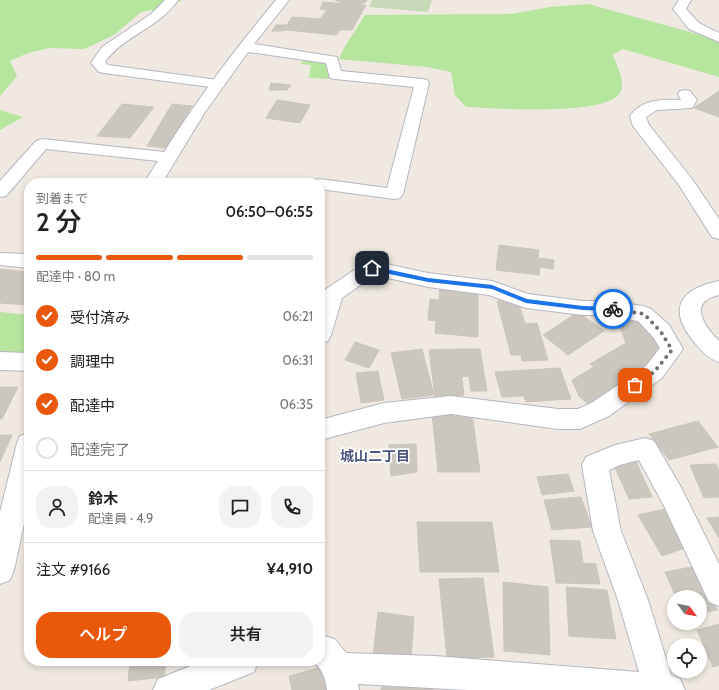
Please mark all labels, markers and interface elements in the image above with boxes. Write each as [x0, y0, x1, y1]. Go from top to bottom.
text: 到着まで [36, 190, 88, 206]
text: 06:50–06:55 [225, 203, 313, 221]
text: 2 分 [36, 206, 82, 238]
pin [355, 251, 389, 285]
icon: home [361, 257, 383, 279]
text: 配達中 · 80 m [36, 268, 115, 284]
courier [593, 289, 633, 329]
icon: bike [602, 298, 624, 320]
icon: check [36, 305, 58, 327]
text: 06:21 [283, 308, 313, 324]
text: 受付済み [70, 309, 130, 327]
icon: check [36, 349, 58, 371]
text: 06:31 [283, 352, 313, 368]
text: 調理中 [70, 353, 115, 371]
pin [618, 368, 652, 402]
icon: bag [624, 374, 646, 396]
icon: check [36, 393, 58, 415]
text: 06:35 [280, 396, 313, 412]
text: 配達中 [70, 397, 115, 415]
text: 配達完了 [70, 441, 130, 459]
district label: 城山二丁目 [340, 447, 410, 465]
button: person [36, 486, 78, 528]
button: chat [219, 486, 261, 528]
button: phone [271, 486, 313, 528]
text: 鈴木 [88, 490, 118, 508]
text: 配達員 · 4.9 [88, 510, 153, 526]
text: ¥4,910 [267, 560, 313, 578]
text: 注文 #9166 [36, 561, 110, 579]
north arrow [667, 590, 707, 630]
map controls [667, 590, 707, 678]
button: ヘルプ [36, 612, 171, 658]
button: 共有 [179, 612, 313, 658]
button: locate [667, 638, 707, 678]

